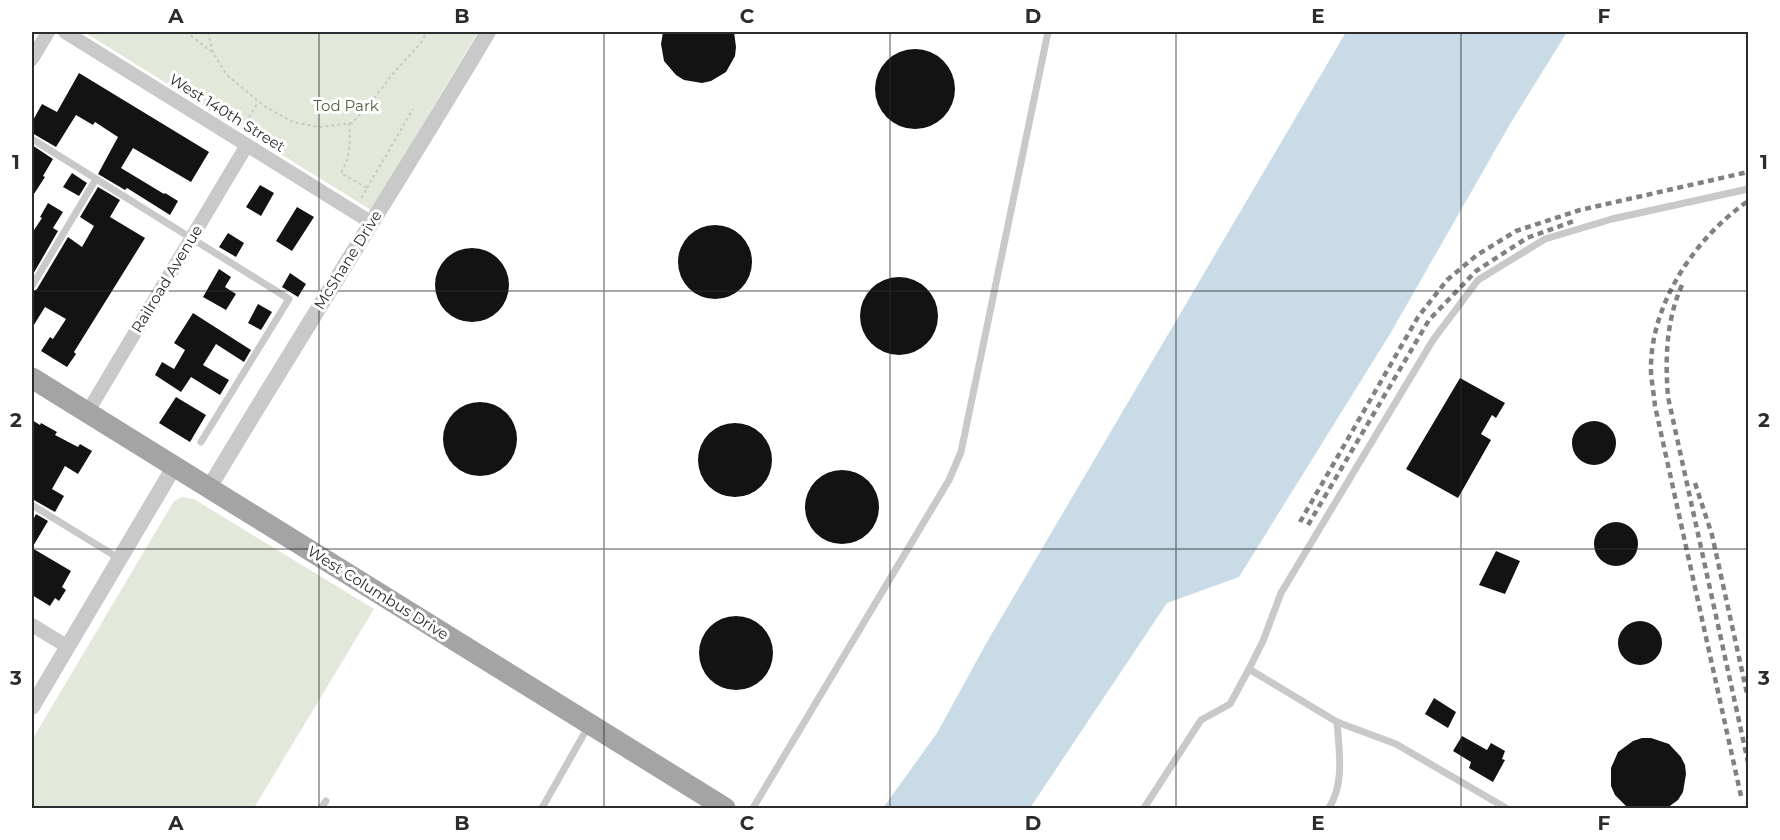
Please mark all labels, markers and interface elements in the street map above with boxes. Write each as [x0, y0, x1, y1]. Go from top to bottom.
text: A [167, 4, 184, 28]
text: B [454, 4, 470, 28]
text: C [740, 4, 755, 28]
text: D [1025, 4, 1041, 28]
text: E [1311, 4, 1325, 28]
text: F [1598, 4, 1611, 28]
street label: West 140th Street [166, 69, 289, 156]
park label: Tod Park [313, 96, 379, 115]
text: 1 [12, 150, 20, 174]
text: 1 [1760, 150, 1768, 174]
street label: McShane Drive [309, 207, 386, 313]
street label: Railroad Avenue [127, 221, 206, 336]
text: 2 [10, 408, 22, 432]
text: 2 [1758, 408, 1770, 432]
street label: West Columbus Drive [304, 541, 452, 644]
text: 3 [9, 666, 22, 690]
text: 3 [1757, 666, 1770, 690]
text: A [167, 811, 184, 835]
text: B [454, 811, 470, 835]
text: C [740, 811, 755, 835]
text: D [1025, 811, 1041, 835]
text: E [1311, 811, 1325, 835]
text: F [1598, 811, 1611, 835]

